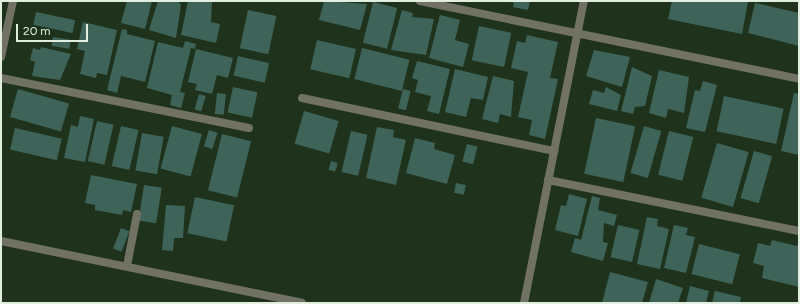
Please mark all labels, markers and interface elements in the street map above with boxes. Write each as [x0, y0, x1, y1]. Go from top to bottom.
scale bar [18, 16, 90, 42]
text: 20 m [23, 24, 51, 38]

